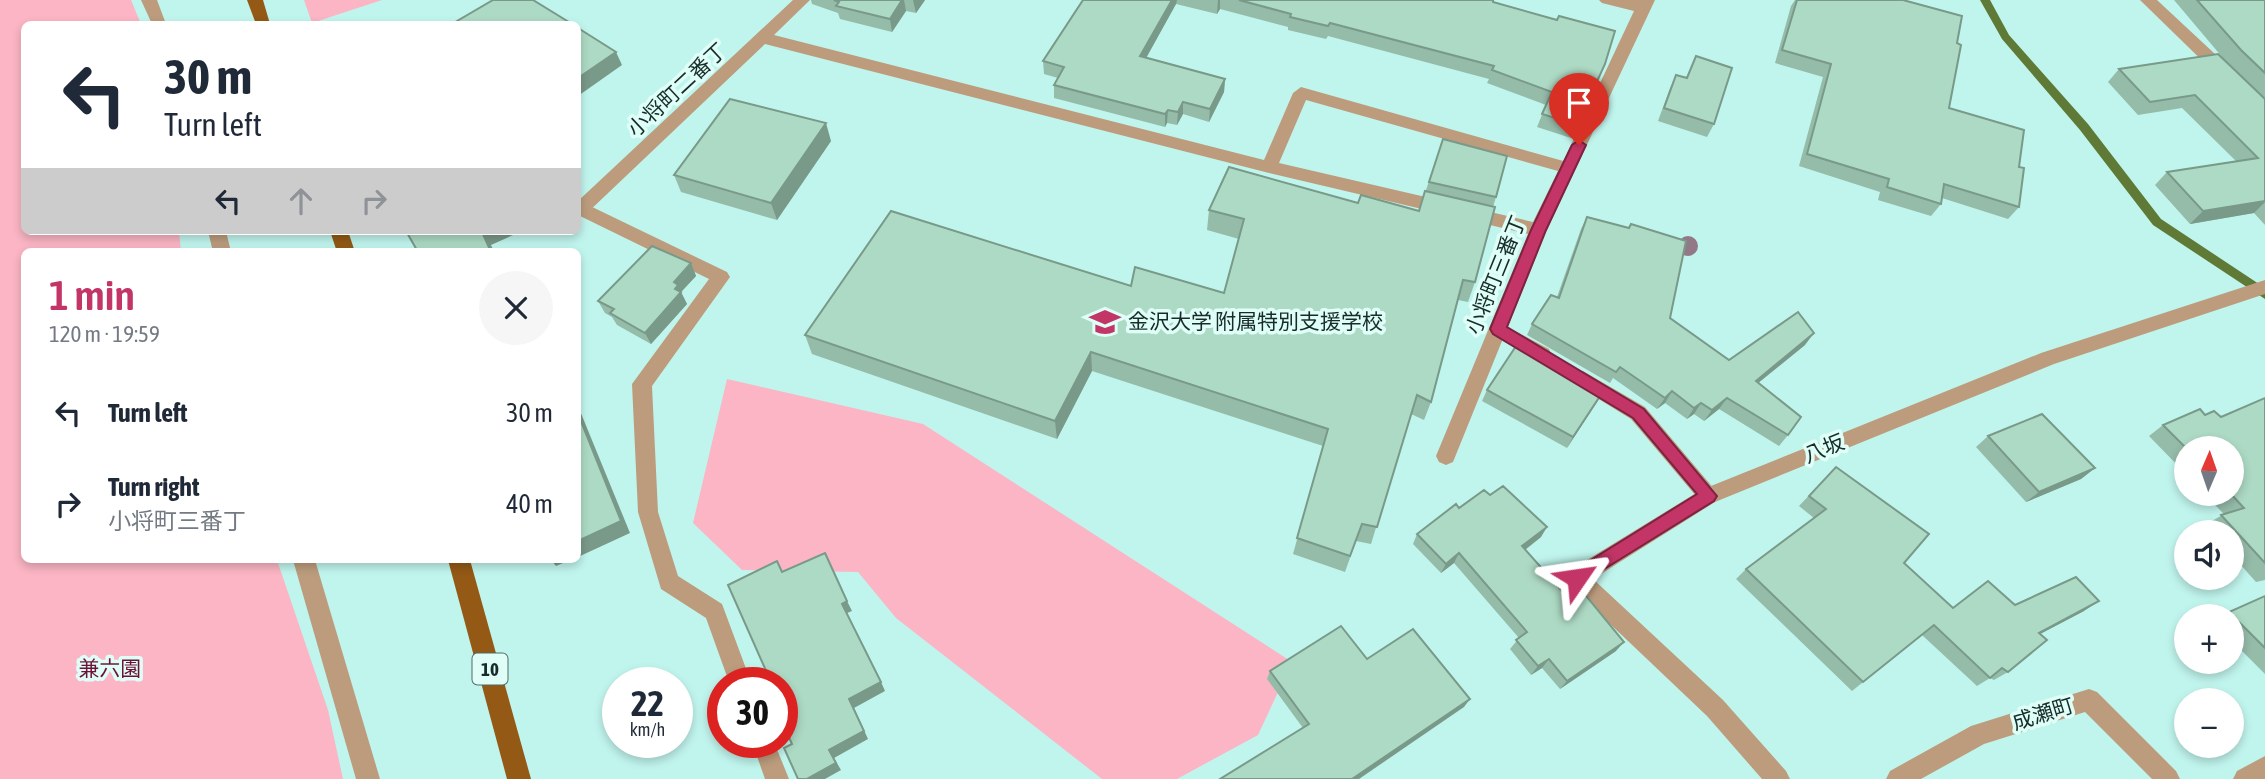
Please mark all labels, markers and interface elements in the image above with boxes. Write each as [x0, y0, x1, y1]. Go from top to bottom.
street label: 小将町二番丁 [622, 38, 731, 141]
text: 30 m [164, 48, 252, 104]
icon: left [49, 49, 140, 140]
pin [1549, 73, 1609, 145]
icon: arrive [1560, 84, 1598, 122]
text: Turn left [164, 106, 262, 143]
icon: left [209, 182, 247, 220]
icon: ahead [282, 182, 320, 220]
icon: right [355, 182, 393, 220]
street label: 小将町三番丁 [1460, 212, 1530, 338]
text: 1 min [49, 271, 135, 319]
button: close [479, 271, 553, 345]
school or university icon: 金沢大学 附属特別支援学校 [1088, 305, 1122, 339]
place label: 金沢大学 附属特別支援学校 [1128, 309, 1383, 333]
text: 120 m · 19:59 [49, 321, 160, 347]
icon: left [49, 394, 87, 432]
text: Turn left [108, 398, 188, 428]
text: 30 m [506, 398, 553, 428]
street label: 八坂 [1800, 429, 1848, 467]
north arrow [2174, 436, 2244, 506]
map controls [2174, 436, 2244, 758]
text: Turn right [108, 472, 199, 502]
icon: right [49, 485, 87, 523]
text: 40 m [506, 489, 553, 519]
text: 小将町三番丁 [108, 508, 246, 534]
button: sound [2174, 520, 2244, 590]
position arrow [1540, 541, 1614, 615]
button: + [2174, 604, 2244, 674]
road number: 10 [472, 654, 508, 684]
park label: 兼六園 [79, 656, 142, 680]
speed limit sign: 30 [707, 667, 798, 758]
text: 22 [631, 683, 664, 723]
button: − [2174, 688, 2244, 758]
street label: 成瀬町 [2009, 692, 2076, 734]
text: km/h [630, 719, 665, 740]

